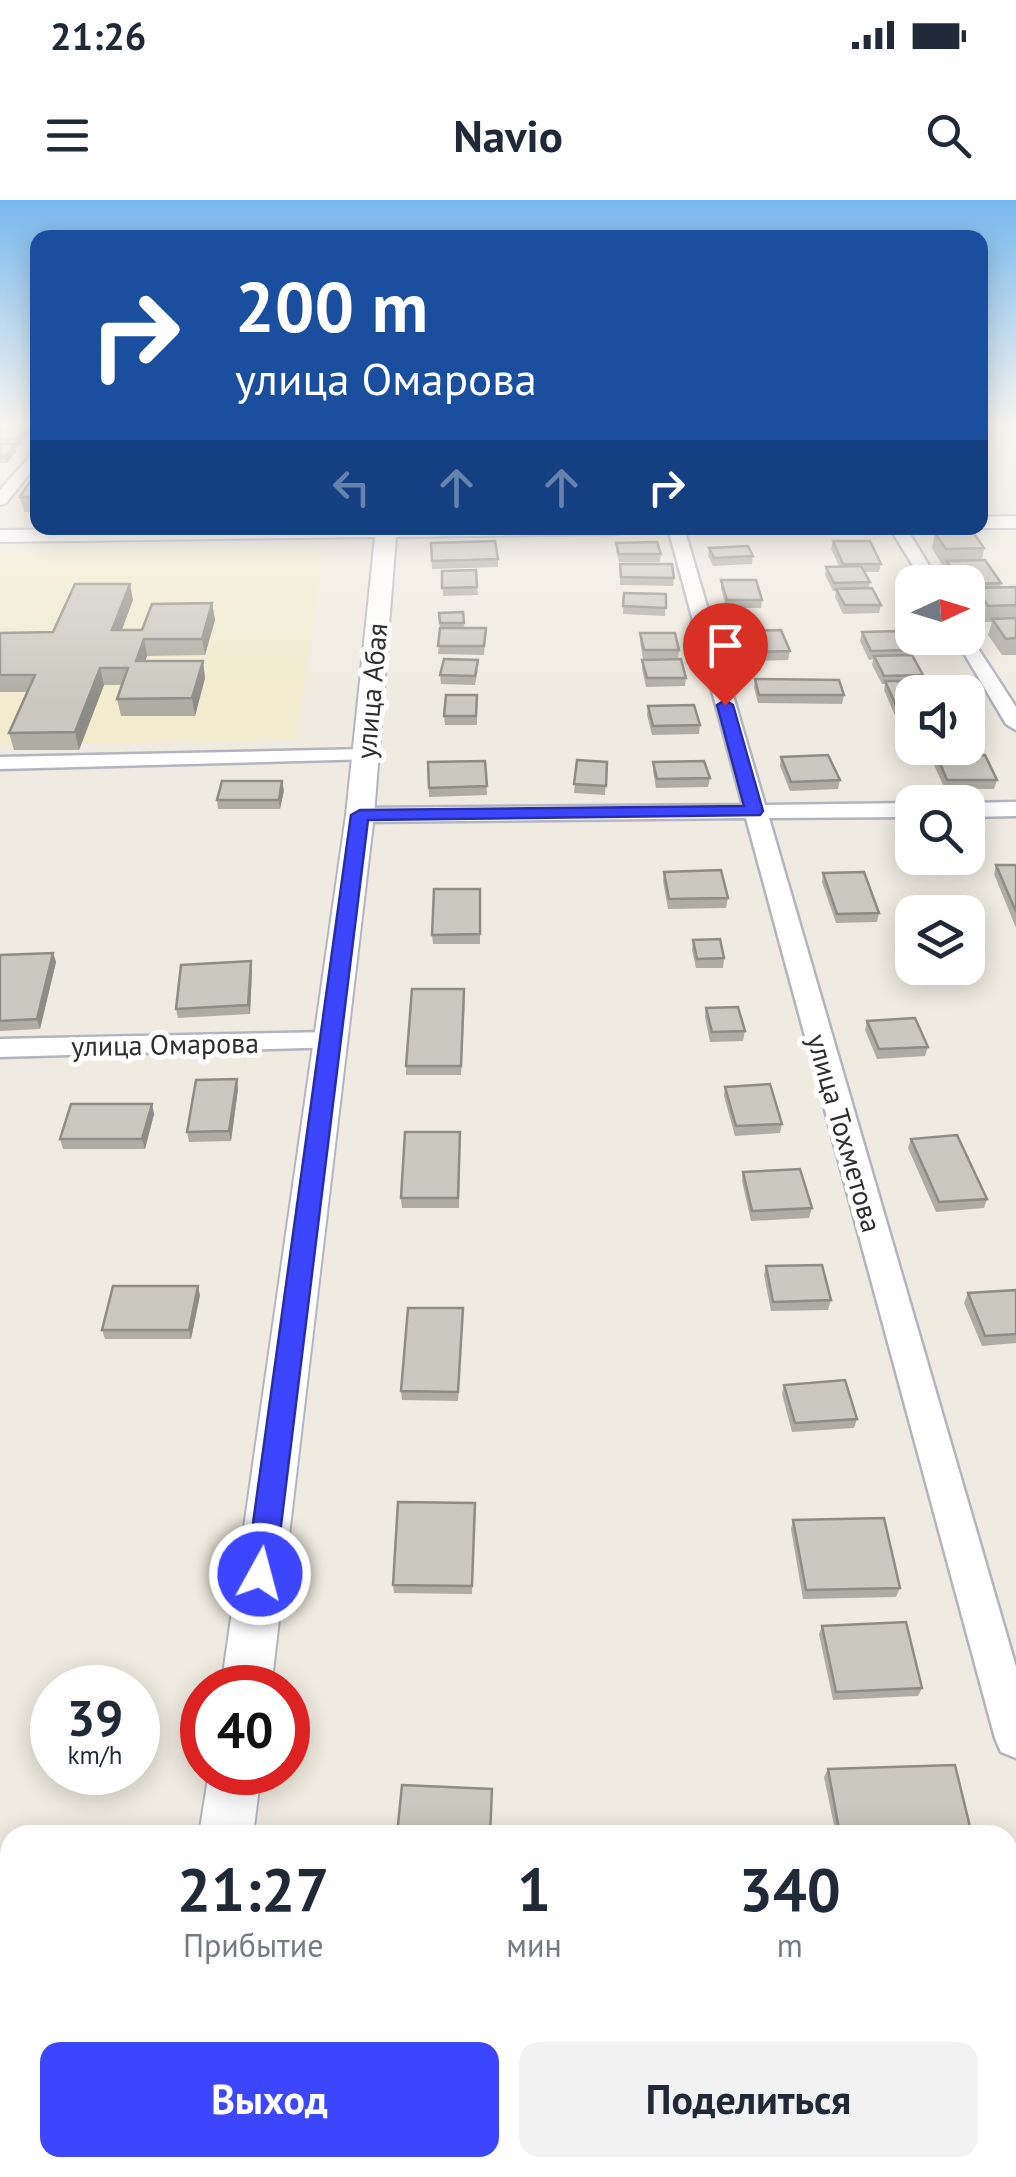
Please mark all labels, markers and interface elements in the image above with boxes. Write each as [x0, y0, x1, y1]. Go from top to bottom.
text: 21:26 [50, 11, 146, 60]
text: Navio [453, 106, 563, 164]
icon: menu [40, 108, 95, 163]
icon: search [921, 108, 976, 163]
text: 200 m [235, 261, 428, 351]
icon: right [70, 270, 200, 400]
text: улица Омарова [235, 349, 537, 407]
icon: left [324, 460, 379, 515]
icon: ahead [429, 460, 484, 515]
icon: ahead [534, 460, 589, 515]
icon: right [639, 460, 694, 515]
north arrow [895, 565, 985, 655]
map controls [895, 565, 985, 985]
pin [683, 603, 768, 706]
icon: arrive [698, 618, 753, 673]
street label: улица Абая [347, 621, 395, 761]
button: sound [895, 675, 985, 765]
button: search [895, 785, 985, 875]
button: layers [895, 895, 985, 985]
street label: улица Омарова [71, 1024, 259, 1064]
street label: улица Тохметова [799, 1030, 891, 1236]
position arrow [208, 1522, 312, 1626]
speed limit sign: 40 [180, 1665, 310, 1795]
text: 39 [67, 1685, 123, 1750]
text: km/h [68, 1739, 122, 1771]
text: 21:27 [177, 1850, 329, 1928]
text: 1 [517, 1850, 551, 1928]
text: 340 [739, 1850, 841, 1928]
text: Прибытие [183, 1924, 323, 1966]
text: мин [506, 1924, 562, 1966]
text: m [777, 1924, 803, 1966]
button: Выход [40, 2042, 499, 2157]
button: Поделиться [519, 2042, 978, 2157]

